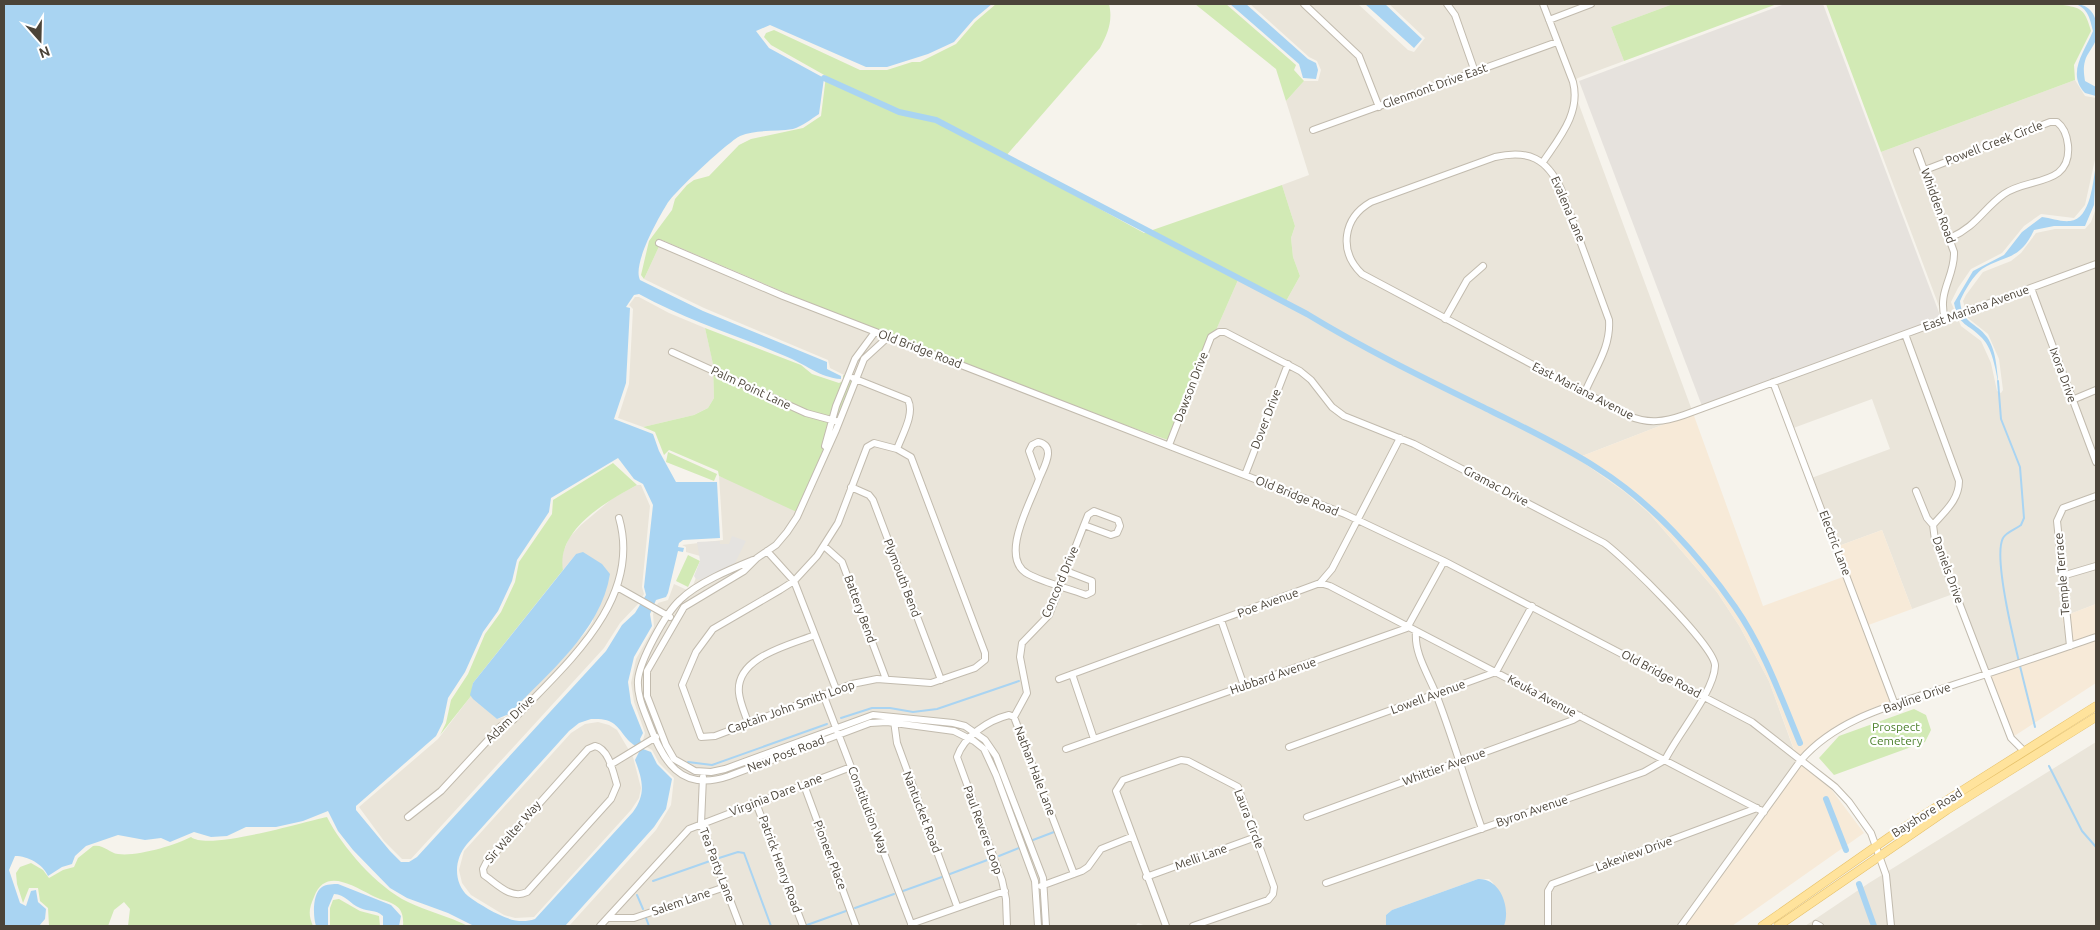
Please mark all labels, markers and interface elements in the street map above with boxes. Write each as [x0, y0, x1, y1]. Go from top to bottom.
north arrow [15, 15, 65, 65]
text: N [37, 43, 52, 62]
street label: Glenmont Drive East [1381, 60, 1489, 110]
street label: Powell Creek Circle [1943, 118, 2044, 167]
street label: Whidden Road [1919, 167, 1958, 245]
street label: Evalena Lane [1549, 174, 1588, 244]
street label: East Mariana Avenue [1921, 282, 2031, 333]
street label: Old Bridge Road [877, 327, 964, 370]
street label: Ixora Drive [2047, 345, 2079, 404]
street label: Dawson Drive [1171, 350, 1210, 424]
street label: East Mariana Avenue [1530, 359, 1636, 422]
street label: Palm Point Lane [709, 363, 793, 412]
street label: Dover Drive [1248, 387, 1283, 451]
street label: Gramac Drive [1461, 463, 1531, 508]
street label: Old Bridge Road [1254, 473, 1341, 518]
street label: Electric Lane [1817, 509, 1854, 577]
street label: Temple Terrace [2051, 532, 2072, 616]
street label: Daniels Drive [1930, 534, 1967, 605]
street label: Plymouth Bend [882, 537, 923, 619]
street label: Concord Drive [1039, 544, 1080, 620]
street label: Battery Bend [842, 573, 879, 645]
street label: Poe Avenue [1236, 585, 1300, 620]
street label: Old Bridge Road [1619, 647, 1703, 700]
street label: Hubbard Avenue [1228, 655, 1318, 696]
street label: Keuka Avenue [1506, 672, 1579, 719]
street label: Captain John Smith Loop [725, 677, 856, 736]
street label: Lowell Avenue [1389, 677, 1467, 716]
street label: Bayline Drive [1882, 680, 1952, 715]
street label: Adam Drive [483, 692, 537, 745]
park label: Prospect Cemetery [1870, 720, 1923, 747]
street label: Nathan Hale Lane [1012, 724, 1059, 817]
street label: New Post Road [745, 733, 826, 774]
street label: Whittier Avenue [1400, 745, 1487, 788]
street label: Constitution Way [846, 764, 891, 856]
street label: Nantucket Road [901, 769, 944, 854]
street label: Virginia Dare Lane [728, 771, 824, 818]
street label: Paul Revere Loop [961, 784, 1006, 876]
street label: Bayshore Road [1889, 786, 1964, 839]
street label: Laura Circle [1232, 787, 1267, 850]
street label: Byron Avenue [1494, 792, 1569, 829]
street label: Sir Walter Way [482, 798, 543, 865]
street label: Patrick Henry Road [757, 813, 804, 914]
street label: Pioneer Place [811, 818, 850, 891]
street label: Tea Party Lane [697, 826, 738, 904]
street label: Lakeview Drive [1594, 834, 1674, 873]
street label: Melli Lane [1173, 841, 1229, 872]
street label: Salem Lane [650, 885, 712, 918]

